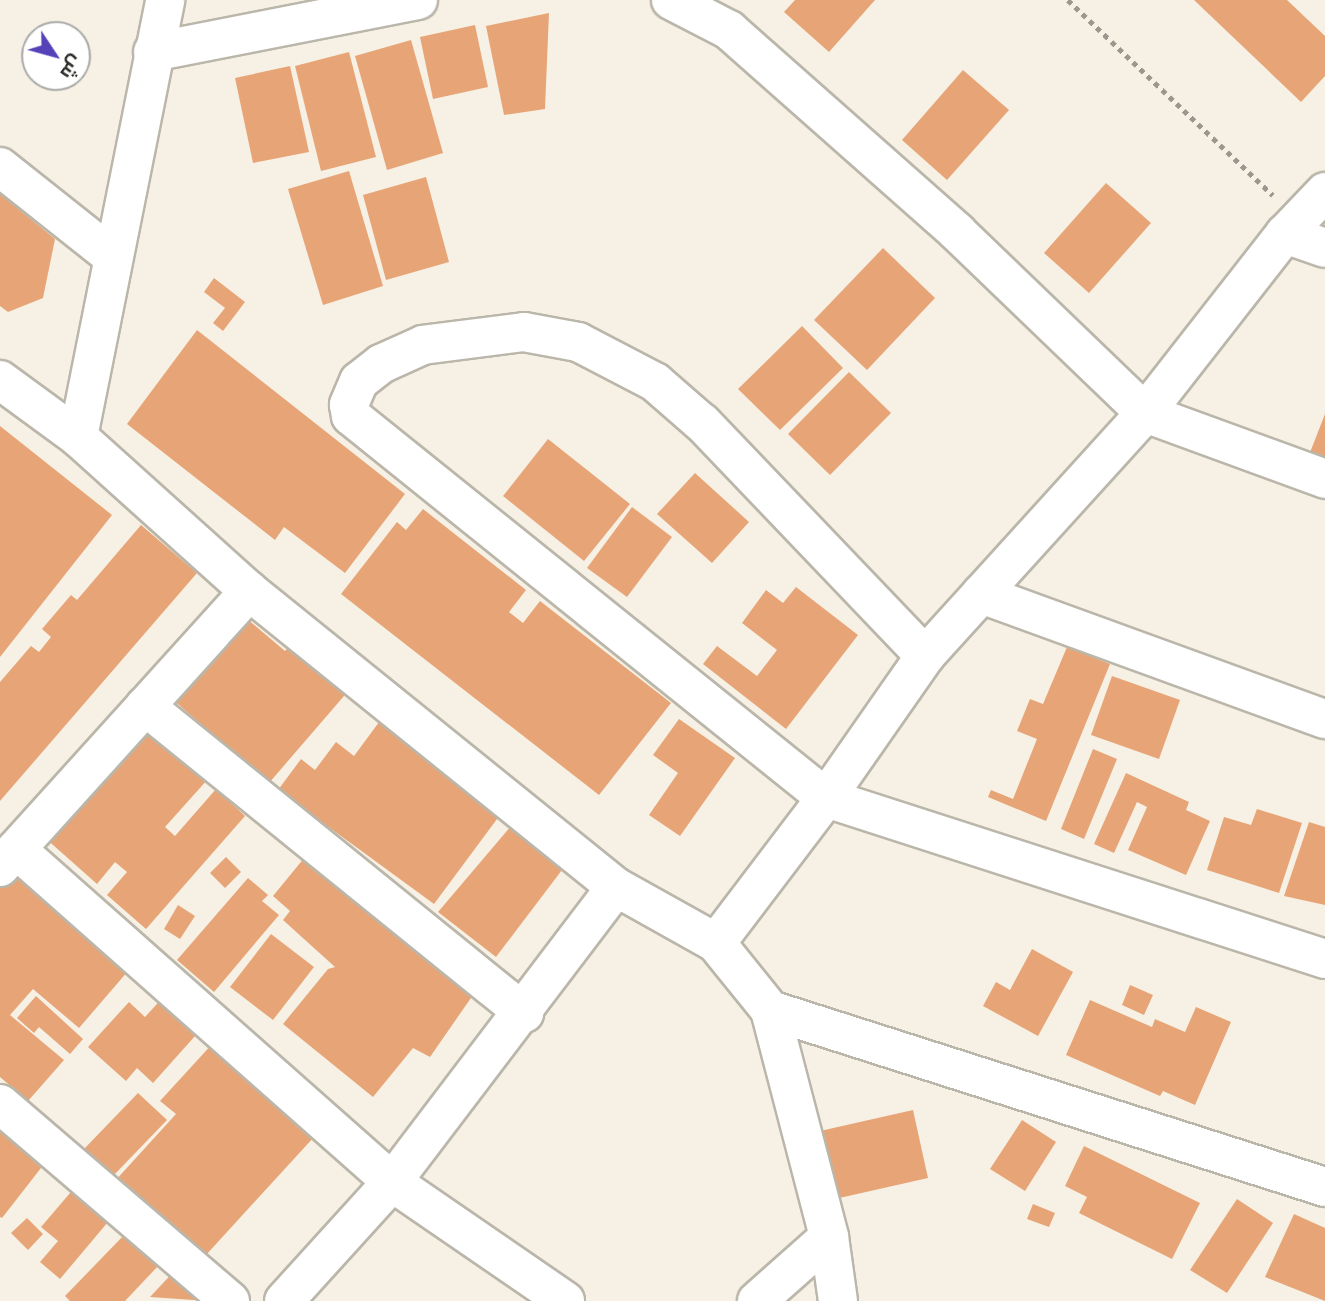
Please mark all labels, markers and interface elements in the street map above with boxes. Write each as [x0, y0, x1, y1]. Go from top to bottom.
north arrow [21, 21, 91, 91]
text: ش [54, 50, 89, 85]

